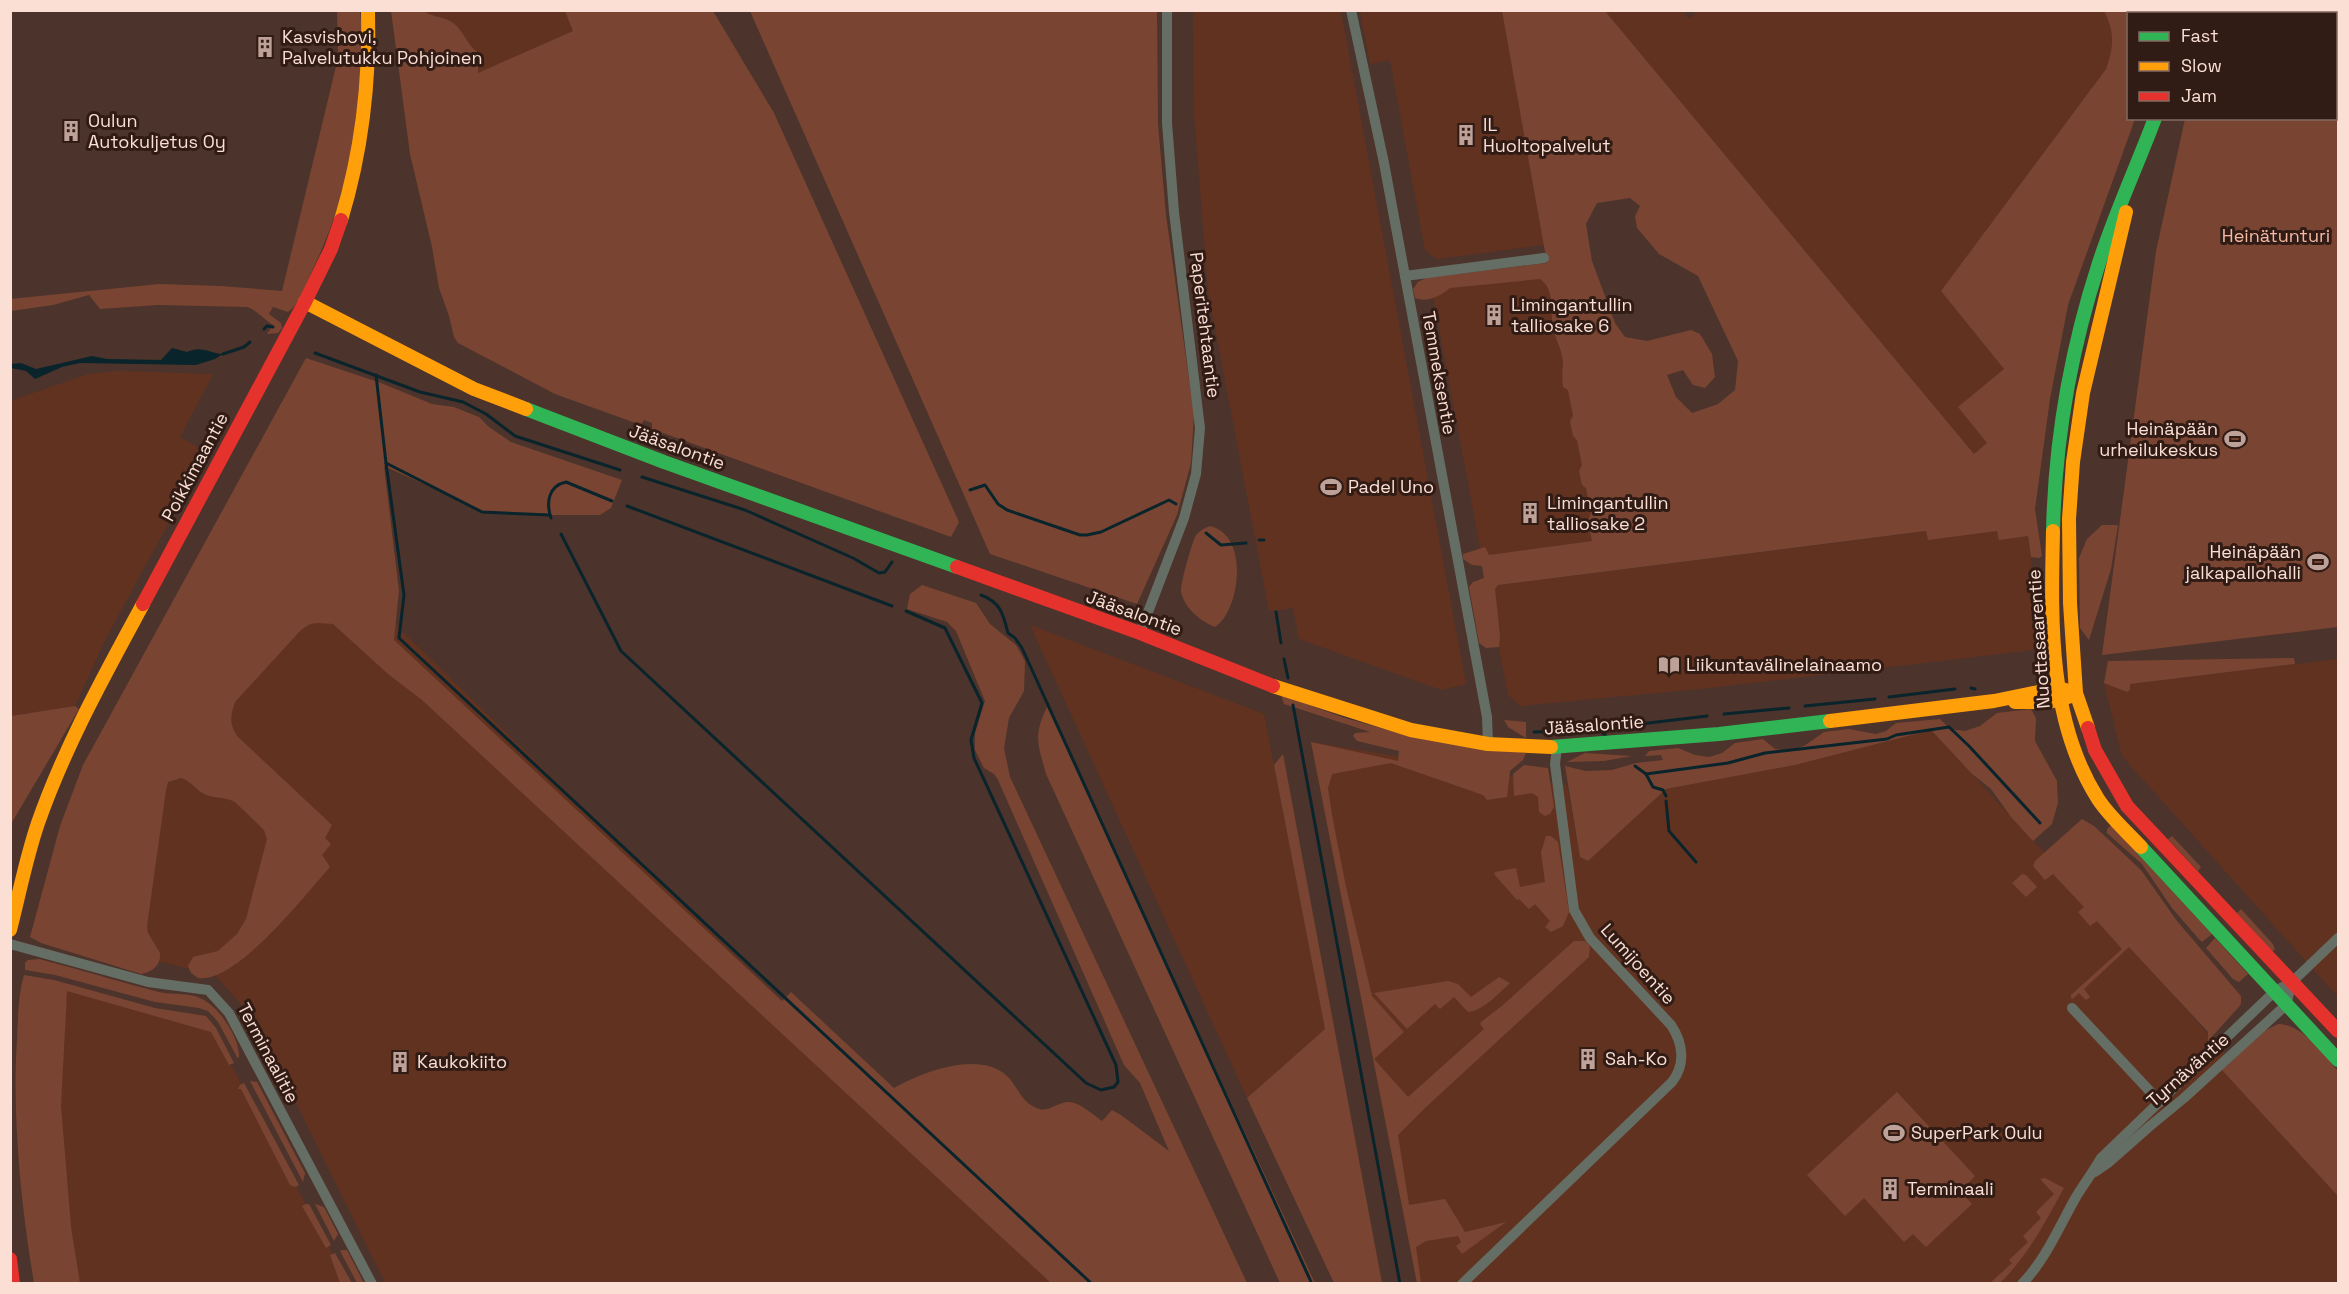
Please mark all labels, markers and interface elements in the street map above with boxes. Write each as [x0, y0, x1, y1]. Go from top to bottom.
legend [2127, 12, 2337, 120]
text: Fast [2181, 24, 2218, 47]
place label: Kasvishovi, Palvelutukku Pohjoinen [282, 25, 482, 69]
building icon: Kasvishovi, Palvelutukku Pohjoinen [253, 35, 277, 59]
text: Slow [2181, 54, 2222, 77]
text: Jam [2181, 84, 2217, 107]
place label: Oulun Autokuljetus Oy [88, 109, 226, 153]
place label: IL Huoltopalvelut [1483, 113, 1611, 157]
building icon: Oulun Autokuljetus Oy [59, 119, 83, 143]
building icon: IL Huoltopalvelut [1454, 123, 1478, 147]
park label: Heinätunturi [2222, 224, 2330, 247]
street label: Paperitehtaantie [1185, 251, 1226, 399]
place label: Limingantullin talliosake 6 [1511, 293, 1632, 337]
building icon: Limingantullin talliosake 6 [1482, 303, 1506, 327]
street label: Temmeksentie [1417, 309, 1462, 436]
street label: Poikkimaantie [156, 408, 233, 525]
place label: Heinäpään urheilukeskus [2099, 417, 2218, 461]
street label: Jääsalontie [626, 419, 728, 474]
sports icon: Heinäpään urheilukeskus [2223, 427, 2247, 451]
sports icon: Padel Uno [1319, 475, 1343, 499]
place label: Padel Uno [1348, 475, 1434, 498]
place label: Limingantullin talliosake 2 [1547, 491, 1668, 535]
building icon: Limingantullin talliosake 2 [1518, 501, 1542, 525]
place label: Heinäpään jalkapallohalli [2184, 540, 2301, 584]
sports icon: Heinäpään jalkapallohalli [2306, 550, 2330, 574]
street label: Nuottasaarentie [2022, 568, 2055, 710]
street label: Jääsalontie [1083, 585, 1185, 640]
library icon: Liikuntavälinelainaamo [1657, 653, 1681, 677]
place label: Liikuntavälinelainaamo [1686, 653, 1882, 676]
street label: Jääsalontie [1543, 710, 1645, 739]
street label: Lumijoentie [1596, 918, 1681, 1009]
street label: Terminaalitie [232, 999, 304, 1107]
street label: Tyrnäväntie [2142, 1028, 2234, 1112]
building icon: Sah-Ko [1576, 1047, 1600, 1071]
place label: Sah-Ko [1605, 1047, 1667, 1070]
building icon: Kaukokiito [388, 1050, 412, 1074]
place label: Kaukokiito [417, 1050, 507, 1073]
sports icon: SuperPark Oulu [1882, 1121, 1906, 1145]
place label: SuperPark Oulu [1911, 1121, 2043, 1144]
building icon: Terminaali [1878, 1177, 1902, 1201]
place label: Terminaali [1907, 1177, 1994, 1200]

